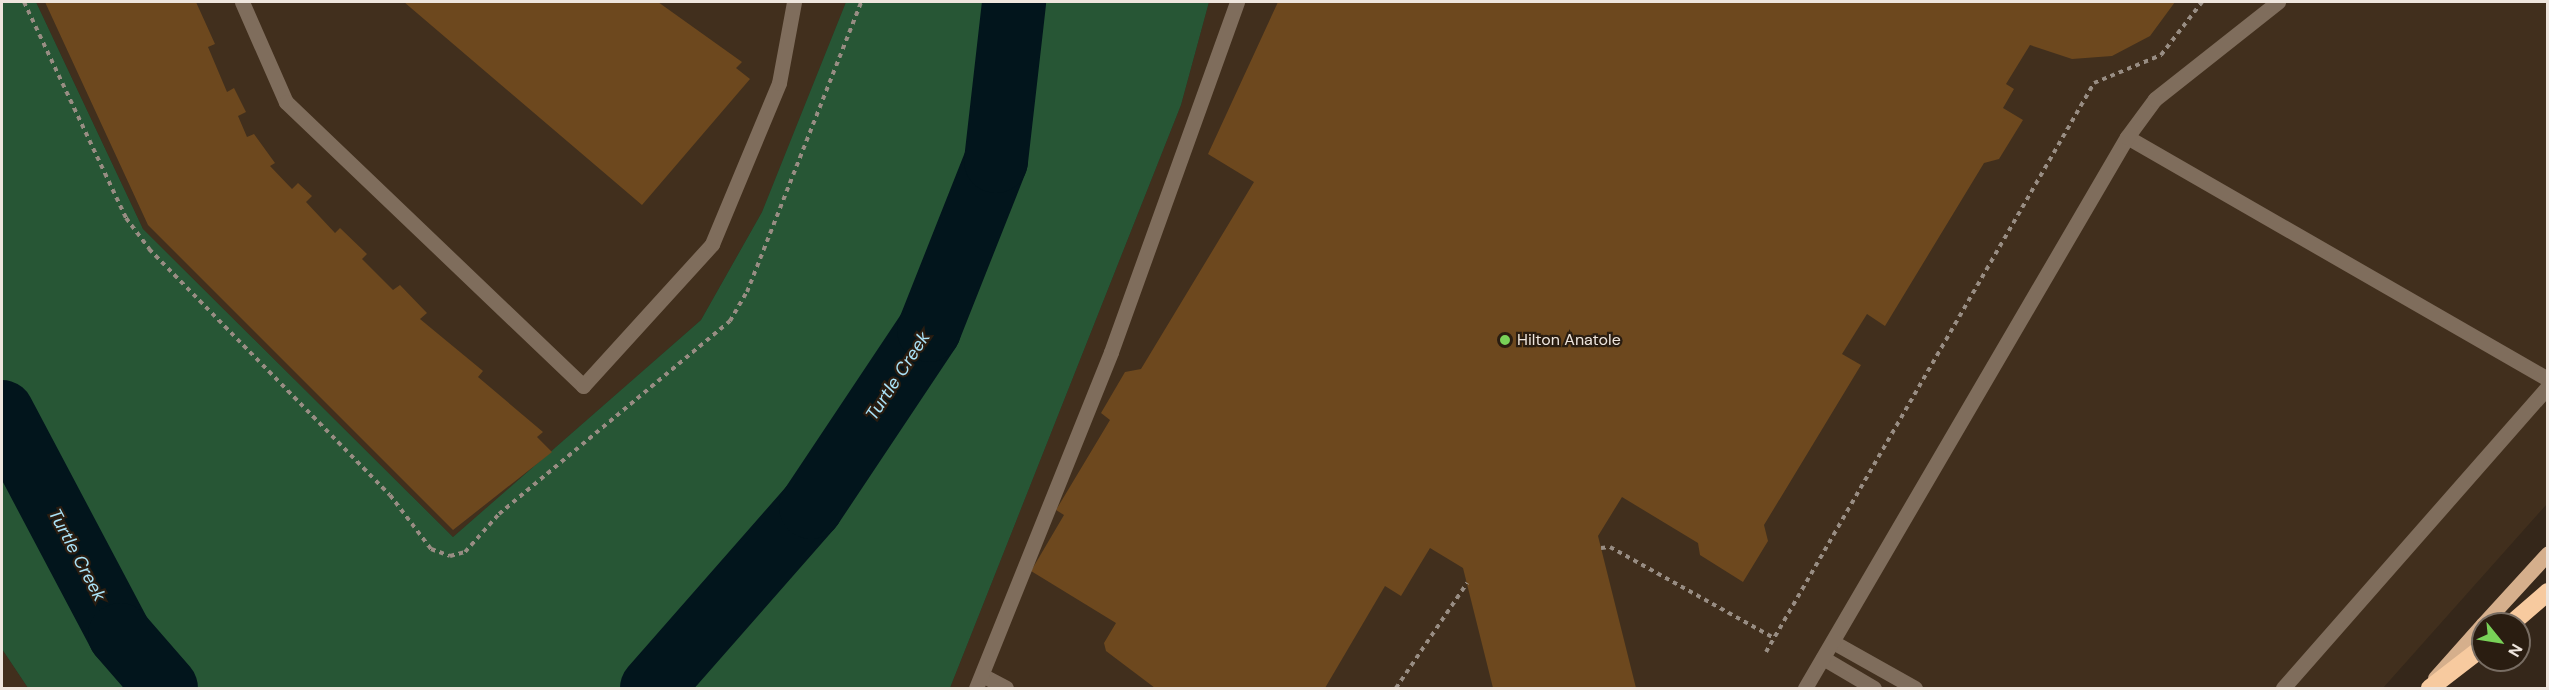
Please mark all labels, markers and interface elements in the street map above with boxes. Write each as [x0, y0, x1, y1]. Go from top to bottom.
water label: Turtle Creek [861, 327, 935, 425]
place label: Hilton Anatole [1517, 330, 1621, 350]
marker: Hilton Anatole [1498, 333, 1512, 347]
water label: Turtle Creek [44, 505, 110, 605]
north arrow [2471, 612, 2531, 672]
text: N [2503, 640, 2527, 661]

